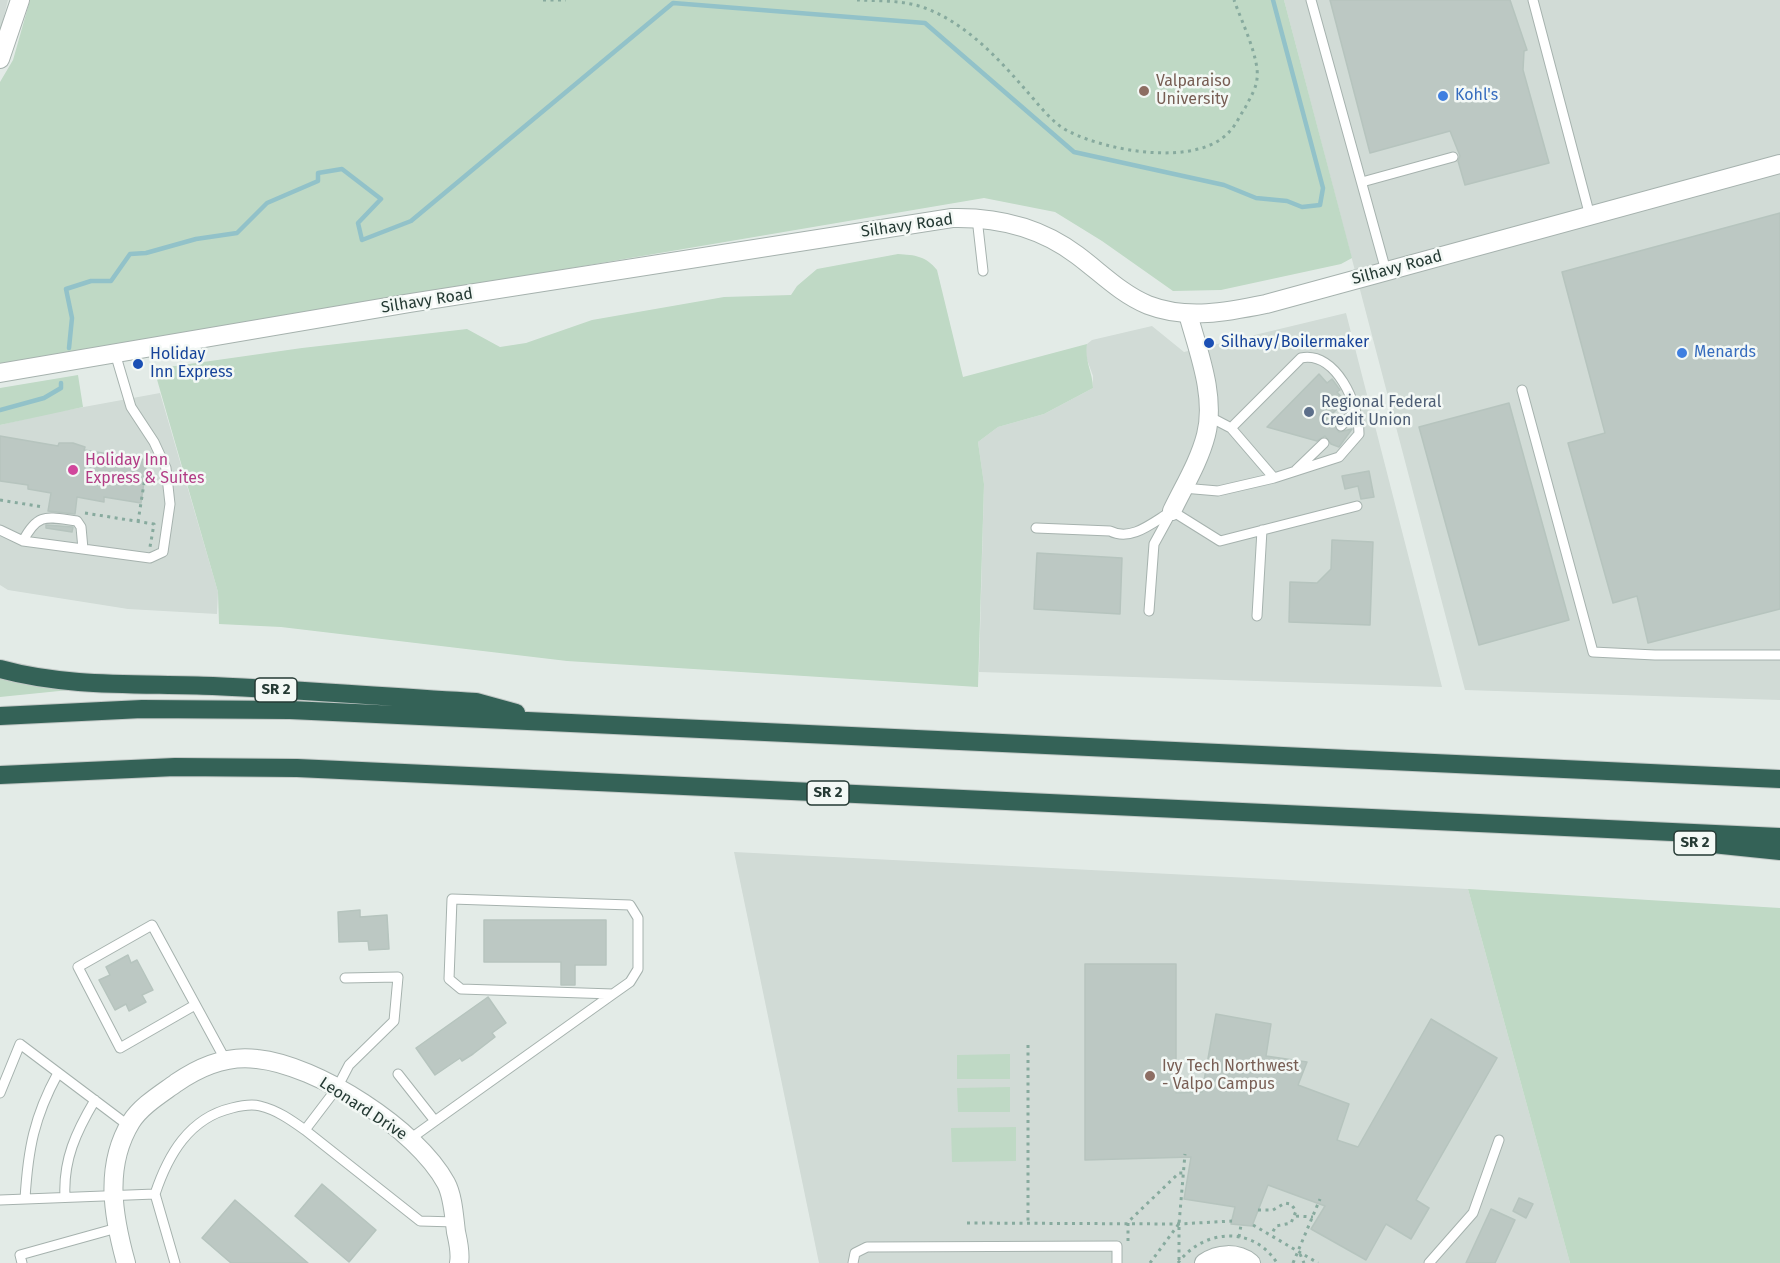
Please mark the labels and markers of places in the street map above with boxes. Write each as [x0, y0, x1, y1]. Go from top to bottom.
place label: Valparaiso University [1156, 72, 1231, 110]
marker: Valparaiso University [1137, 84, 1151, 98]
place label: Kohl's [1455, 86, 1498, 106]
marker: Kohl's [1436, 89, 1450, 103]
place label: Silhavy/Boilermaker [1221, 333, 1369, 353]
marker: Silhavy/Boilermaker [1202, 336, 1216, 350]
place label: Menards [1694, 343, 1756, 363]
place label: Holiday Inn Express [150, 345, 233, 383]
marker: Menards [1675, 346, 1689, 360]
marker: Holiday Inn Express [131, 357, 145, 371]
place label: Regional Federal Credit Union [1321, 393, 1441, 431]
marker: Regional Federal Credit Union [1302, 405, 1316, 419]
place label: Holiday Inn Express & Suites [85, 451, 204, 489]
marker: Holiday Inn Express & Suites [66, 463, 80, 477]
place label: Ivy Tech Northwest - Valpo Campus [1162, 1057, 1299, 1095]
marker: Ivy Tech Northwest - Valpo Campus [1143, 1069, 1157, 1083]

